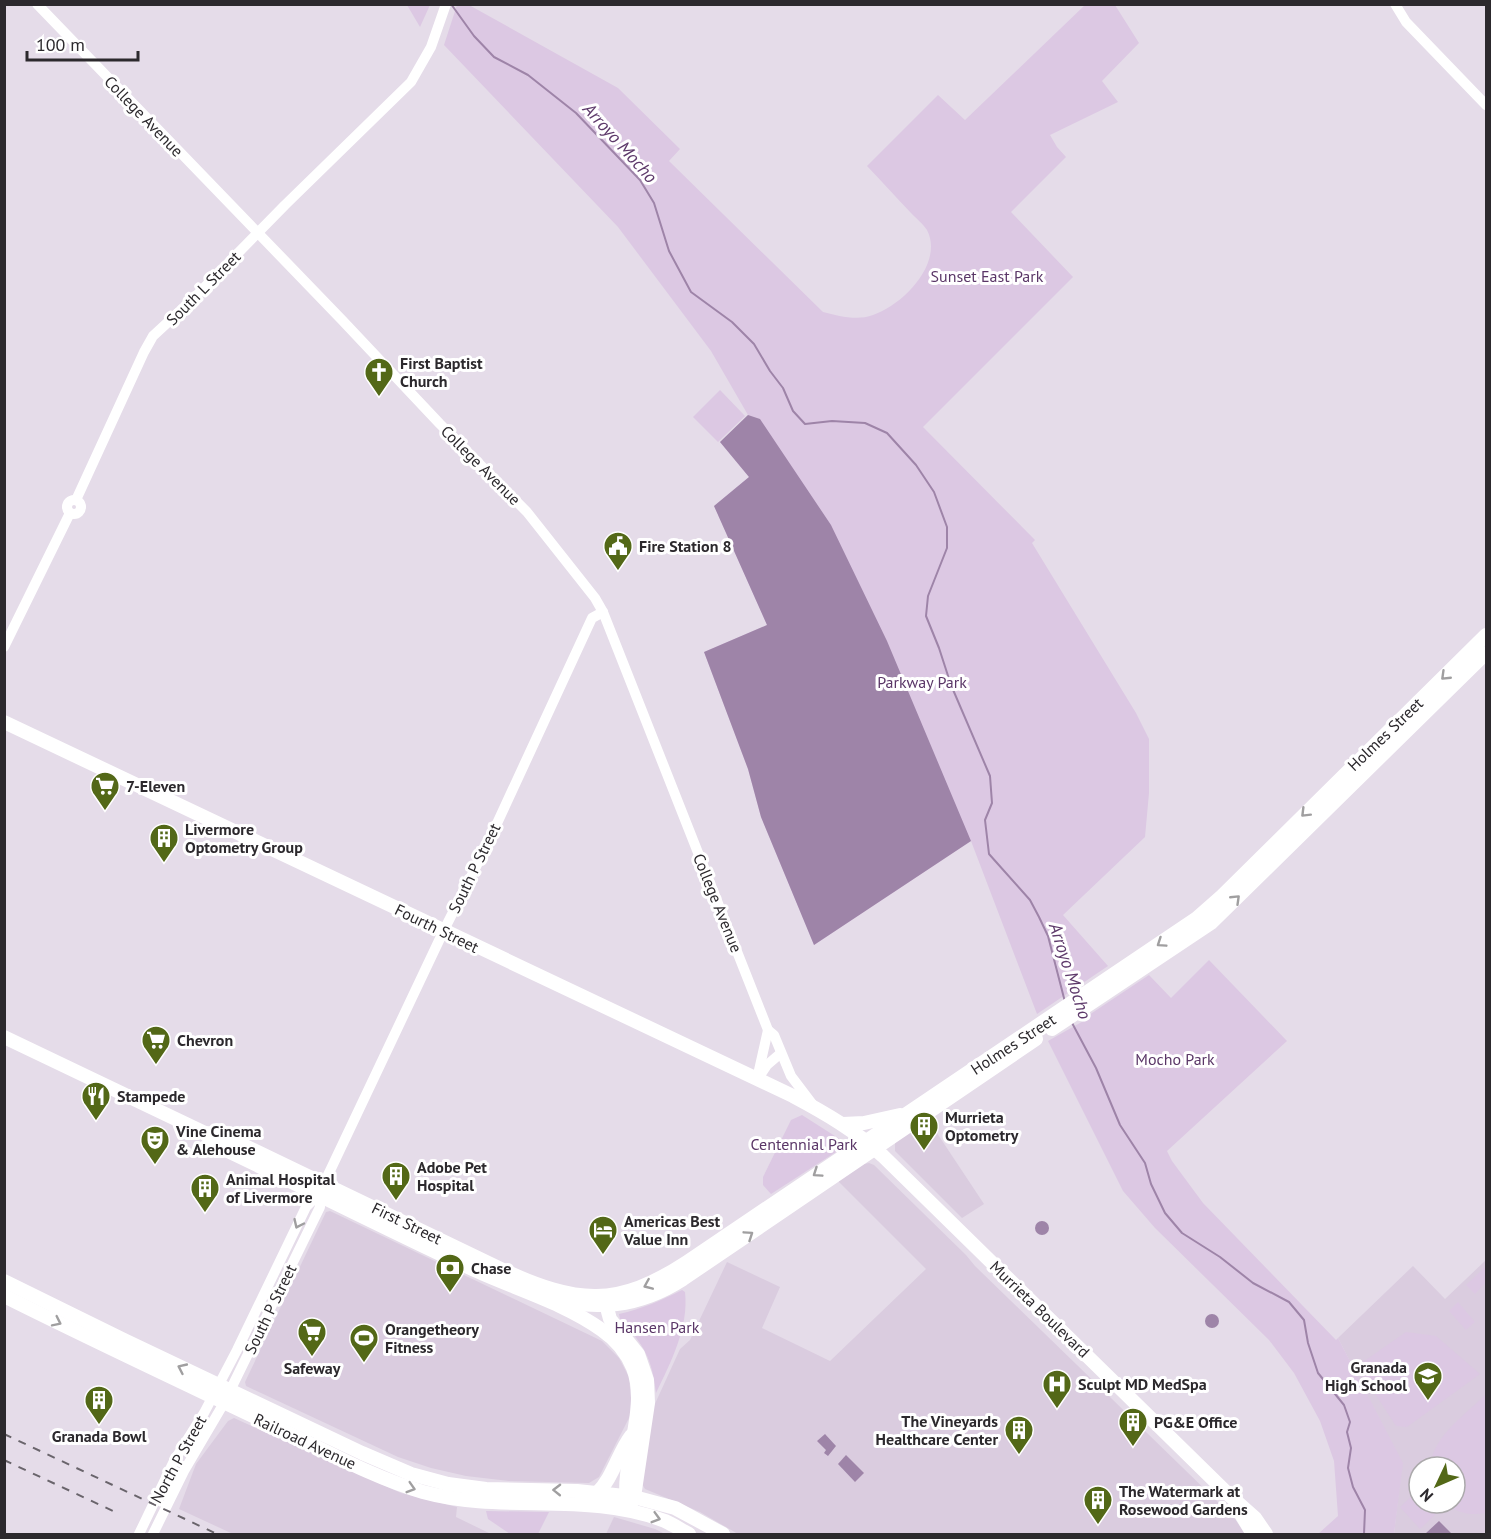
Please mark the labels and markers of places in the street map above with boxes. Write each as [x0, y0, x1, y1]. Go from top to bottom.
place label: First Baptist Church [400, 353, 483, 391]
church icon: First Baptist Church [363, 356, 395, 398]
public building icon: Fire Station 8 [602, 530, 634, 572]
place label: Fire Station 8 [639, 536, 732, 556]
supermarket icon: 7-Eleven [89, 770, 121, 812]
place label: 7-Eleven [126, 776, 185, 796]
place label: Livermore Optometry Group [185, 819, 303, 857]
building icon: Livermore Optometry Group [148, 822, 180, 864]
supermarket icon: Chevron [140, 1024, 172, 1066]
place label: Chevron [177, 1030, 233, 1050]
restaurant icon: Stampede [80, 1080, 112, 1122]
place label: Stampede [117, 1086, 185, 1106]
place label: Murrieta Optometry [945, 1107, 1019, 1145]
building icon: Murrieta Optometry [908, 1110, 940, 1152]
place label: Vine Cinema & Alehouse [175, 1121, 262, 1159]
theatre icon: Vine Cinema & Alehouse [139, 1124, 171, 1166]
place label: Adobe Pet Hospital [417, 1157, 487, 1195]
building icon: Adobe Pet Hospital [380, 1160, 412, 1202]
place label: Animal Hospital of Livermore [226, 1169, 335, 1207]
building icon: Animal Hospital of Livermore [189, 1172, 221, 1214]
place label: Americas Best Value Inn [623, 1211, 721, 1249]
hotel icon: Americas Best Value Inn [587, 1214, 619, 1256]
bank icon: Chase [434, 1252, 466, 1294]
place label: Chase [471, 1258, 511, 1278]
supermarket icon: Safeway [296, 1316, 328, 1358]
place label: Orangetheory Fitness [385, 1319, 479, 1357]
sports icon: Orangetheory Fitness [348, 1322, 380, 1364]
place label: Granada High School [1325, 1357, 1407, 1395]
place label: Safeway [284, 1358, 341, 1378]
school or university icon: Granada High School [1412, 1360, 1444, 1402]
hospital icon: Sculpt MD MedSpa [1041, 1368, 1073, 1410]
place label: Sculpt MD MedSpa [1078, 1374, 1207, 1394]
building icon: Granada Bowl [83, 1384, 115, 1426]
building icon: PG&E Office [1117, 1406, 1149, 1448]
place label: The Vineyards Healthcare Center [876, 1411, 998, 1449]
place label: PG&E Office [1154, 1412, 1237, 1432]
building icon: The Vineyards Healthcare Center [1003, 1414, 1035, 1456]
place label: Granada Bowl [52, 1426, 147, 1446]
place label: The Watermark at Rosewood Gardens [1119, 1481, 1248, 1519]
building icon: The Watermark at Rosewood Gardens [1082, 1484, 1114, 1526]

